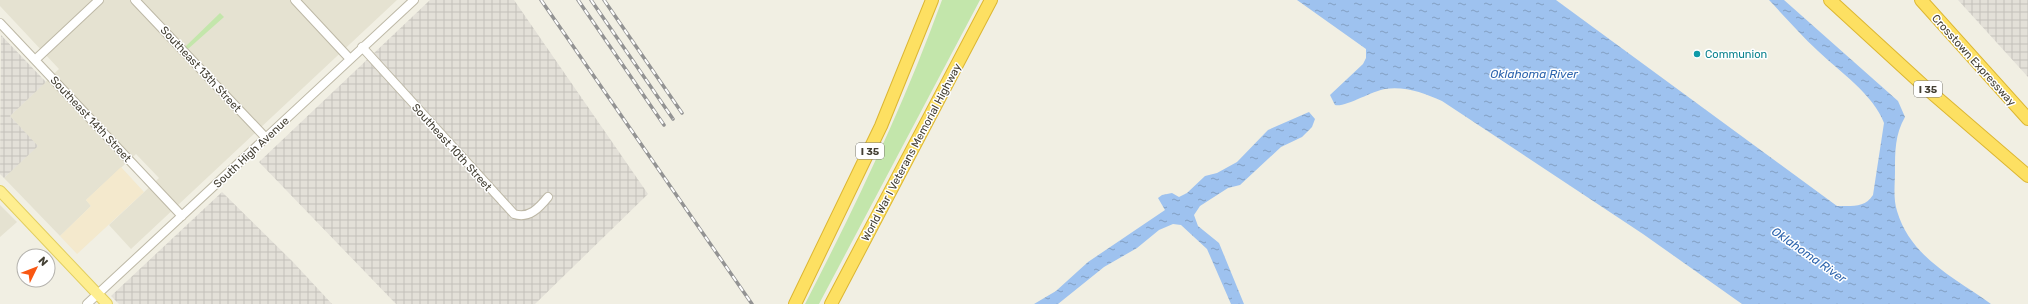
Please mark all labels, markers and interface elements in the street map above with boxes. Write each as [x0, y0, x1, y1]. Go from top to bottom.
street label: Crosstown Expressway [1929, 12, 2018, 109]
street label: Southeast 13th Street [158, 24, 244, 115]
place label: Communion [1705, 48, 1767, 61]
marker: Communion [1692, 49, 1702, 59]
street label: World War I Veterans Memorial Highway [859, 61, 964, 243]
water label: Oklahoma River [1490, 67, 1578, 81]
street label: Southeast 14th Street [47, 74, 134, 165]
road number: I 35 [1914, 81, 1942, 97]
street label: Southeast 10th Street [409, 101, 495, 194]
street label: South High Avenue [211, 114, 292, 191]
road number: I 35 [856, 143, 884, 159]
water label: Oklahoma River [1769, 224, 1849, 286]
north arrow [16, 248, 56, 288]
text: N [35, 254, 50, 269]

